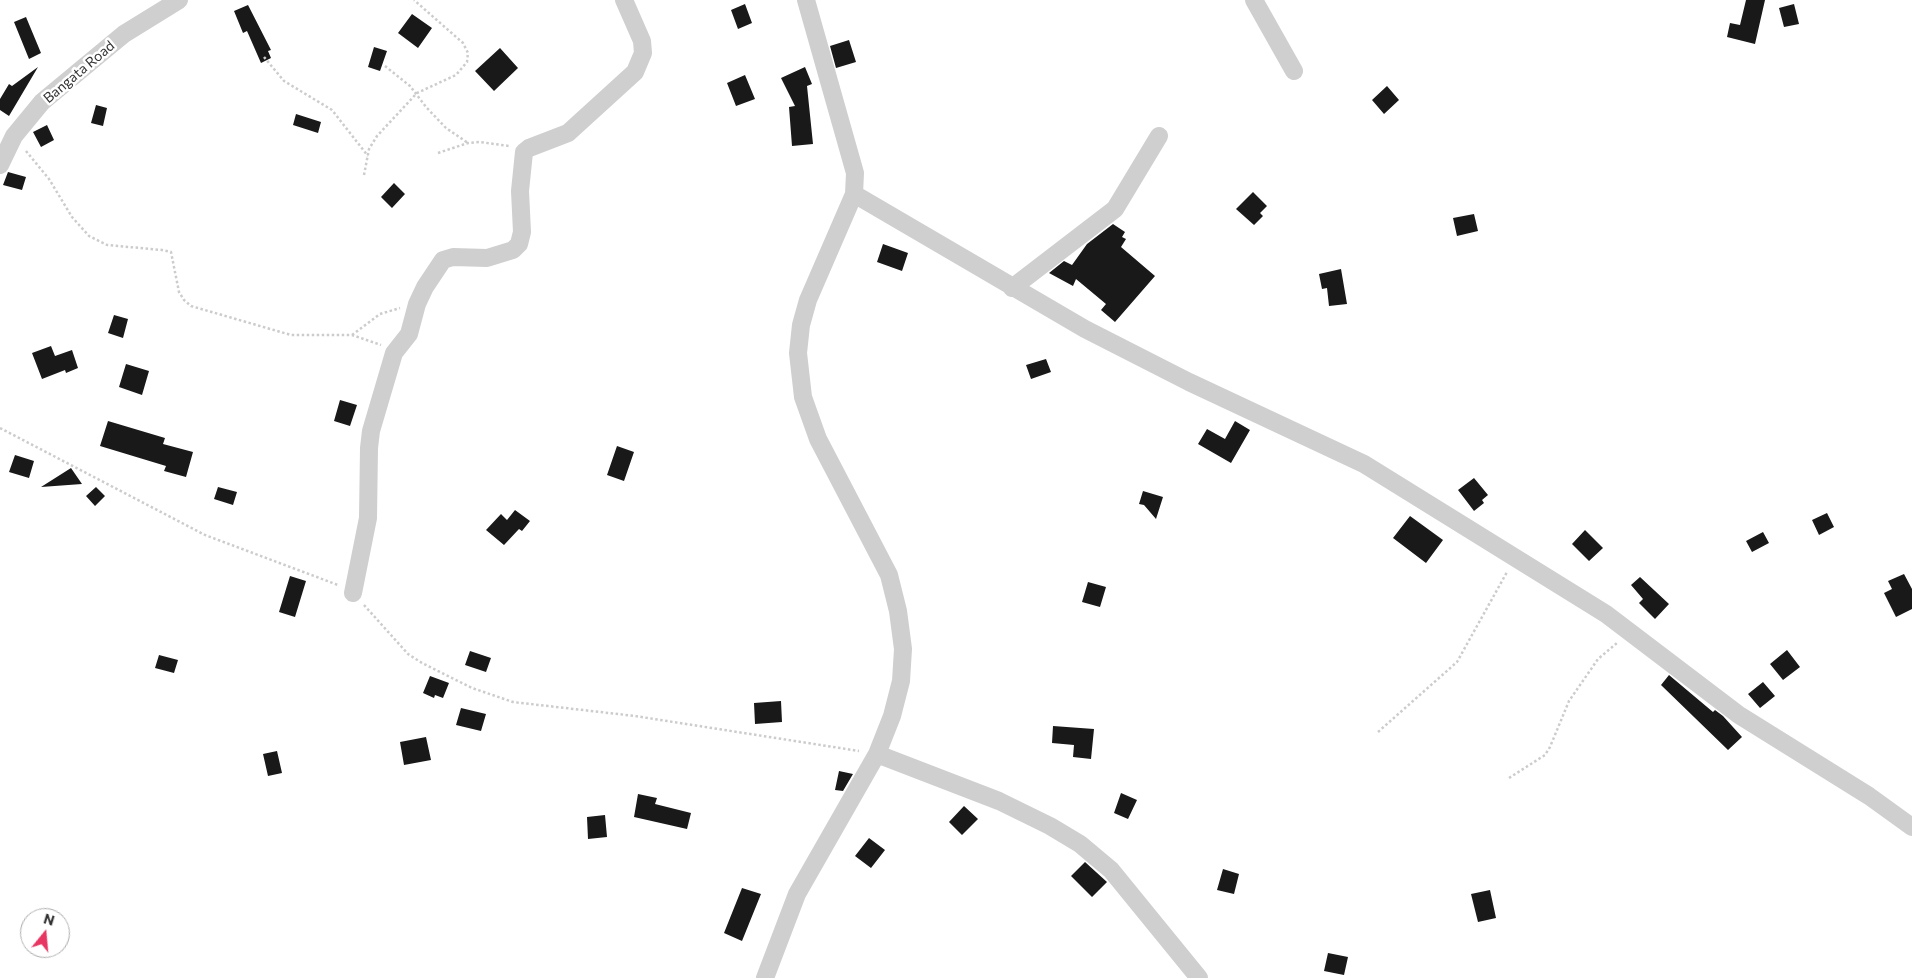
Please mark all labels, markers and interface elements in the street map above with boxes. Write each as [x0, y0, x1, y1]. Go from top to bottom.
street label: Bangata Road [40, 37, 118, 107]
north arrow [20, 908, 70, 958]
text: N [42, 909, 57, 929]

